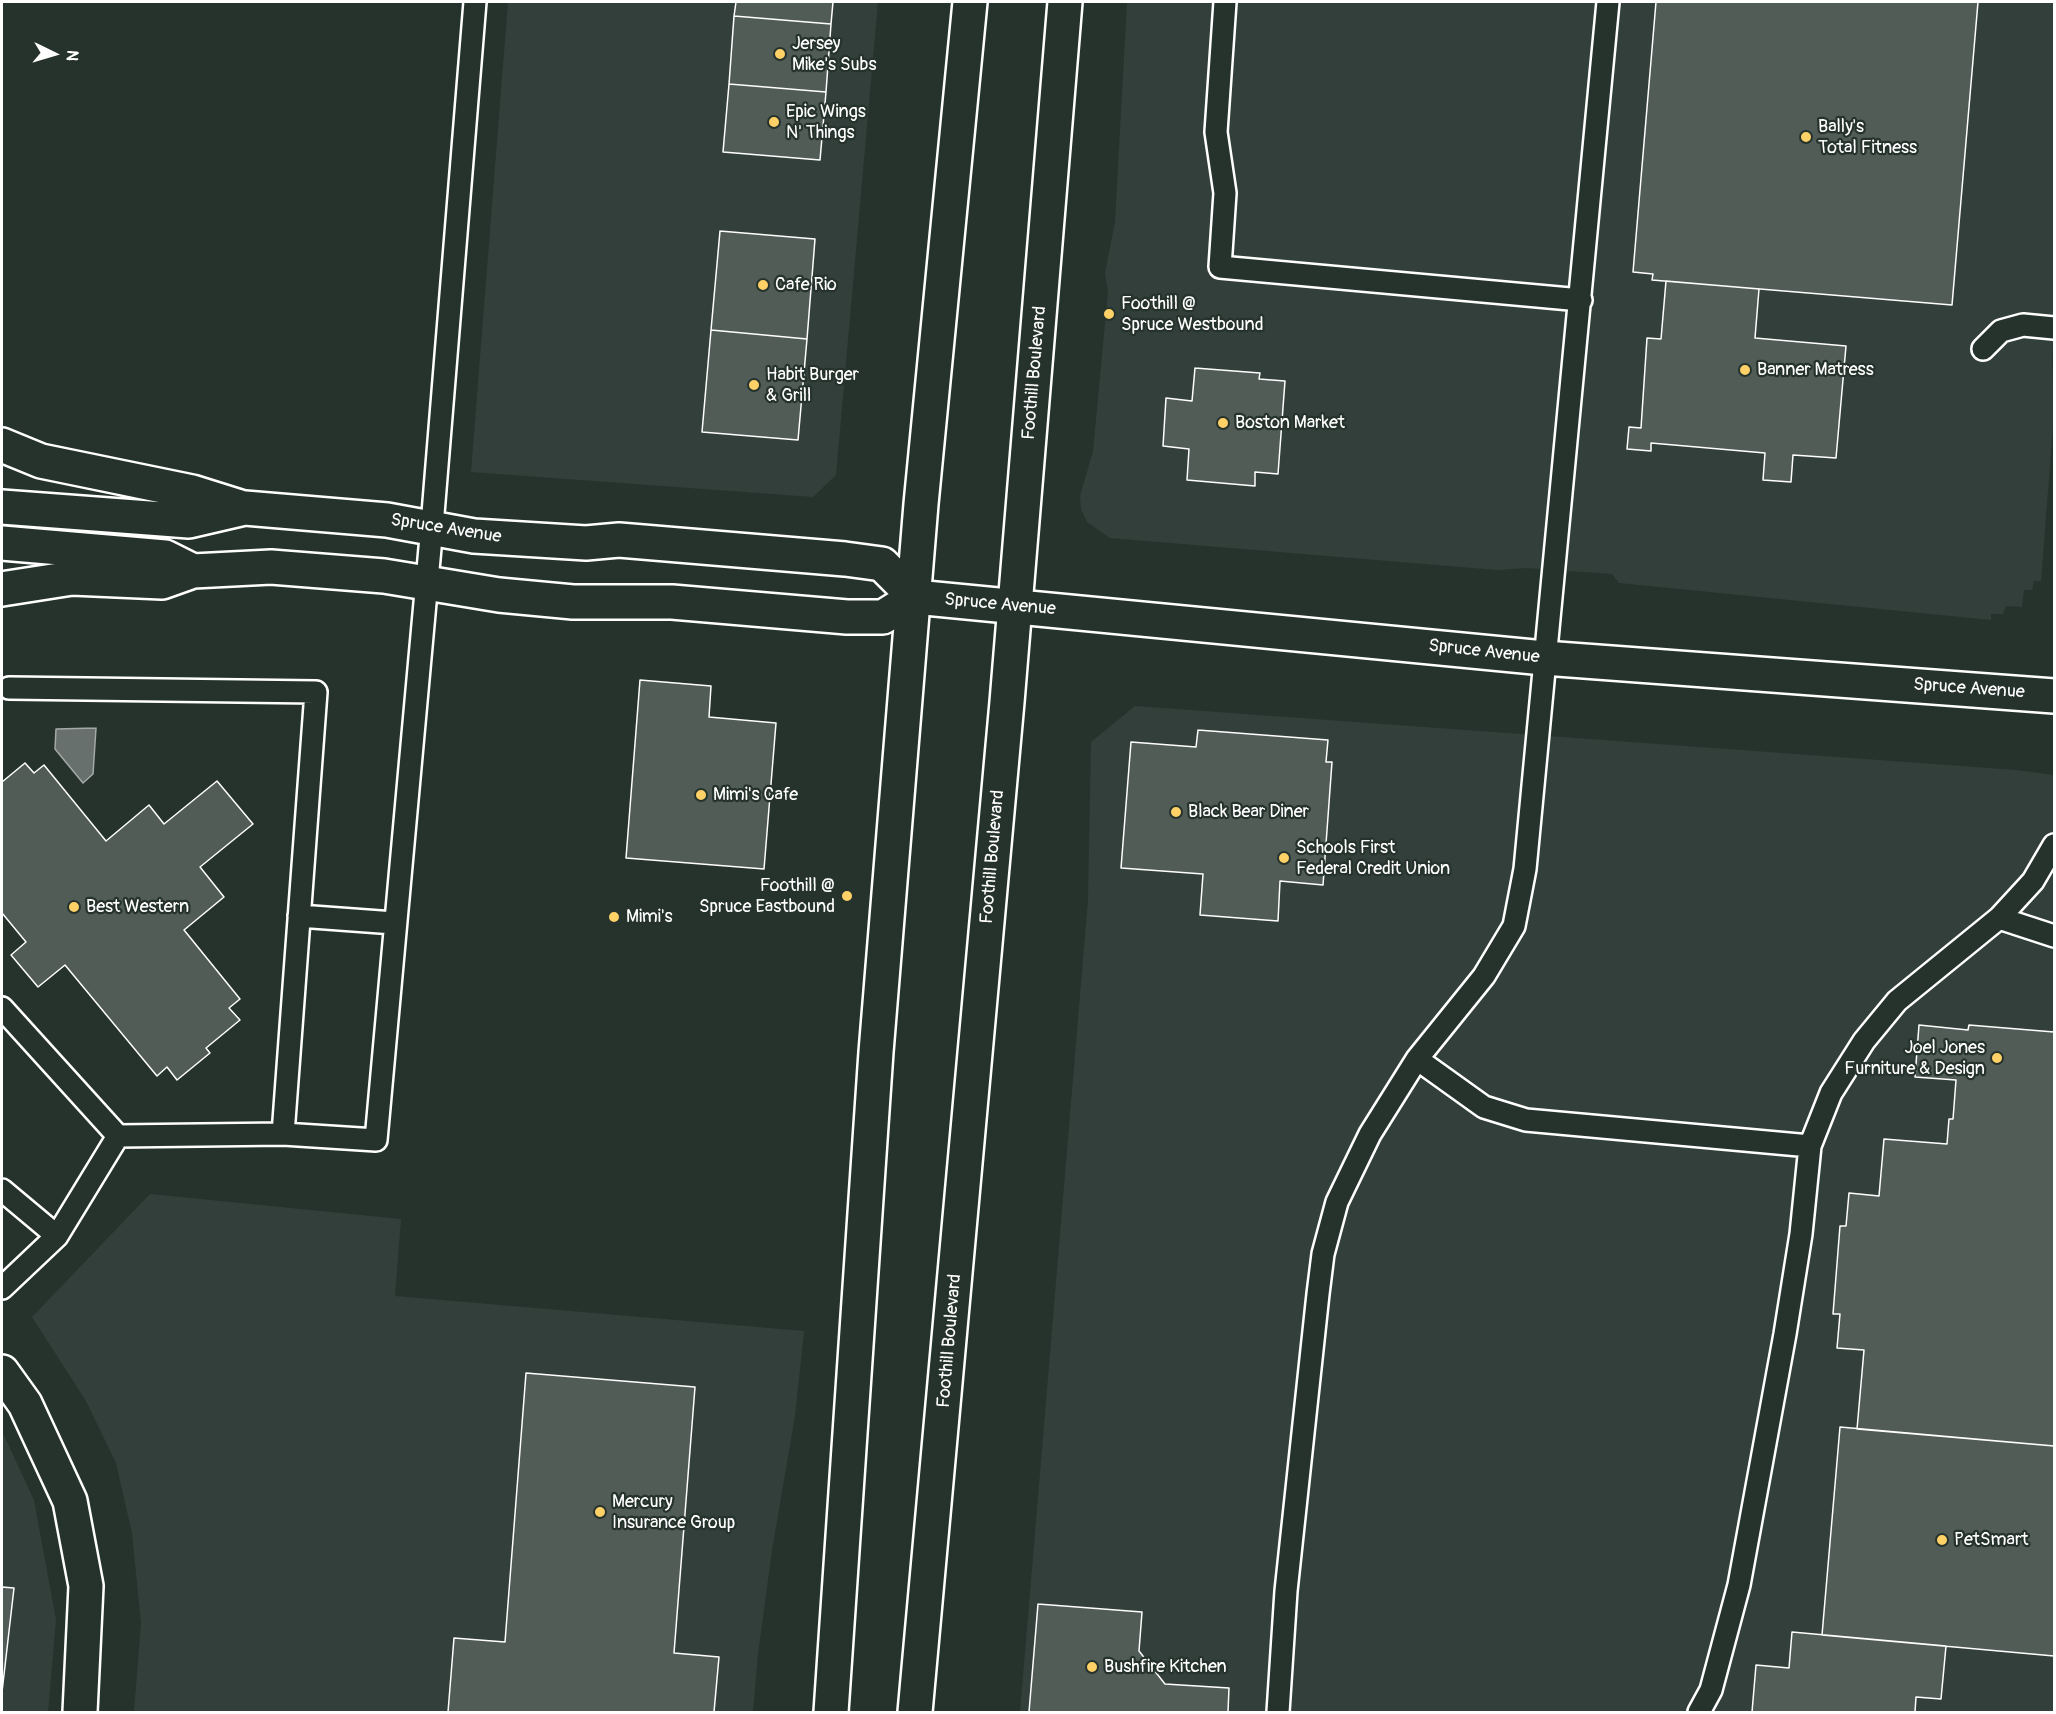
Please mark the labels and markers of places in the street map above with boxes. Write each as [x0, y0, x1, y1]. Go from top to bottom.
place label: Jersey Mike's Subs [792, 33, 876, 76]
marker: Jersey Mike's Subs [773, 47, 787, 61]
place label: Epic Wings N' Things [786, 101, 866, 144]
marker: Epic Wings N' Things [767, 115, 781, 129]
place label: Bally's Total Fitness [1818, 116, 1917, 158]
marker: Bally's Total Fitness [1799, 130, 1813, 144]
place label: Cafe Rio [775, 274, 837, 296]
marker: Cafe Rio [756, 278, 770, 292]
place label: Foothill @ Spruce Westbound [1121, 293, 1264, 336]
marker: Foothill @ Spruce Westbound [1102, 307, 1116, 321]
place label: Banner Matress [1757, 359, 1874, 381]
marker: Banner Matress [1738, 363, 1752, 377]
place label: Habit Burger & Grill [766, 364, 859, 406]
marker: Habit Burger & Grill [747, 378, 761, 392]
place label: Boston Market [1235, 412, 1345, 434]
marker: Boston Market [1216, 416, 1230, 430]
place label: Mimi's Cafe [713, 784, 798, 806]
marker: Mimi's Cafe [694, 788, 708, 802]
place label: Black Bear Diner [1188, 801, 1309, 823]
marker: Black Bear Diner [1169, 805, 1183, 819]
place label: Schools First Federal Credit Union [1296, 837, 1450, 880]
marker: Schools First Federal Credit Union [1277, 851, 1291, 865]
place label: Foothill @ Spruce Eastbound [699, 875, 835, 918]
marker: Foothill @ Spruce Eastbound [840, 889, 854, 903]
place label: Best Western [86, 896, 189, 918]
marker: Best Western [67, 900, 81, 914]
place label: Mimi's [626, 906, 673, 928]
marker: Mimi's [607, 910, 621, 924]
place label: Joel Jones Furniture & Design [1844, 1037, 1985, 1080]
marker: Joel Jones Furniture & Design [1990, 1051, 2004, 1065]
place label: Mercury Insurance Group [612, 1491, 735, 1534]
marker: Mercury Insurance Group [593, 1505, 607, 1519]
place label: PetSmart [1954, 1529, 2029, 1551]
marker: PetSmart [1935, 1533, 1949, 1547]
place label: Bushfire Kitchen [1104, 1656, 1227, 1678]
marker: Bushfire Kitchen [1085, 1660, 1099, 1674]

